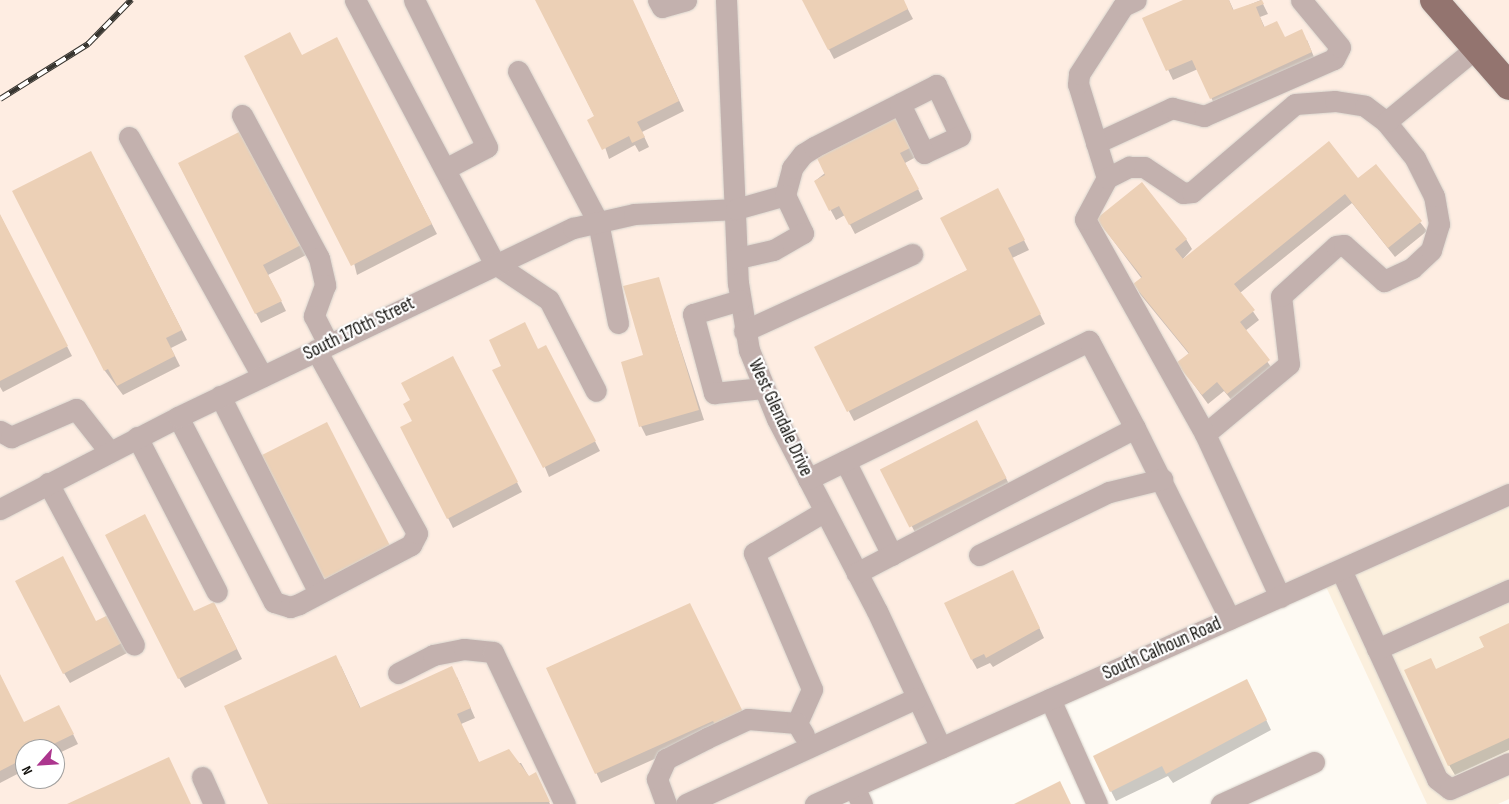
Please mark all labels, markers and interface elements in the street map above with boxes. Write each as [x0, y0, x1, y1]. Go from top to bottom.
street label: South 170th Street [300, 292, 418, 366]
street label: West Glendale Drive [743, 356, 817, 480]
street label: South Calhoun Road [1099, 613, 1225, 685]
north arrow [15, 739, 65, 789]
text: N [18, 763, 36, 777]

